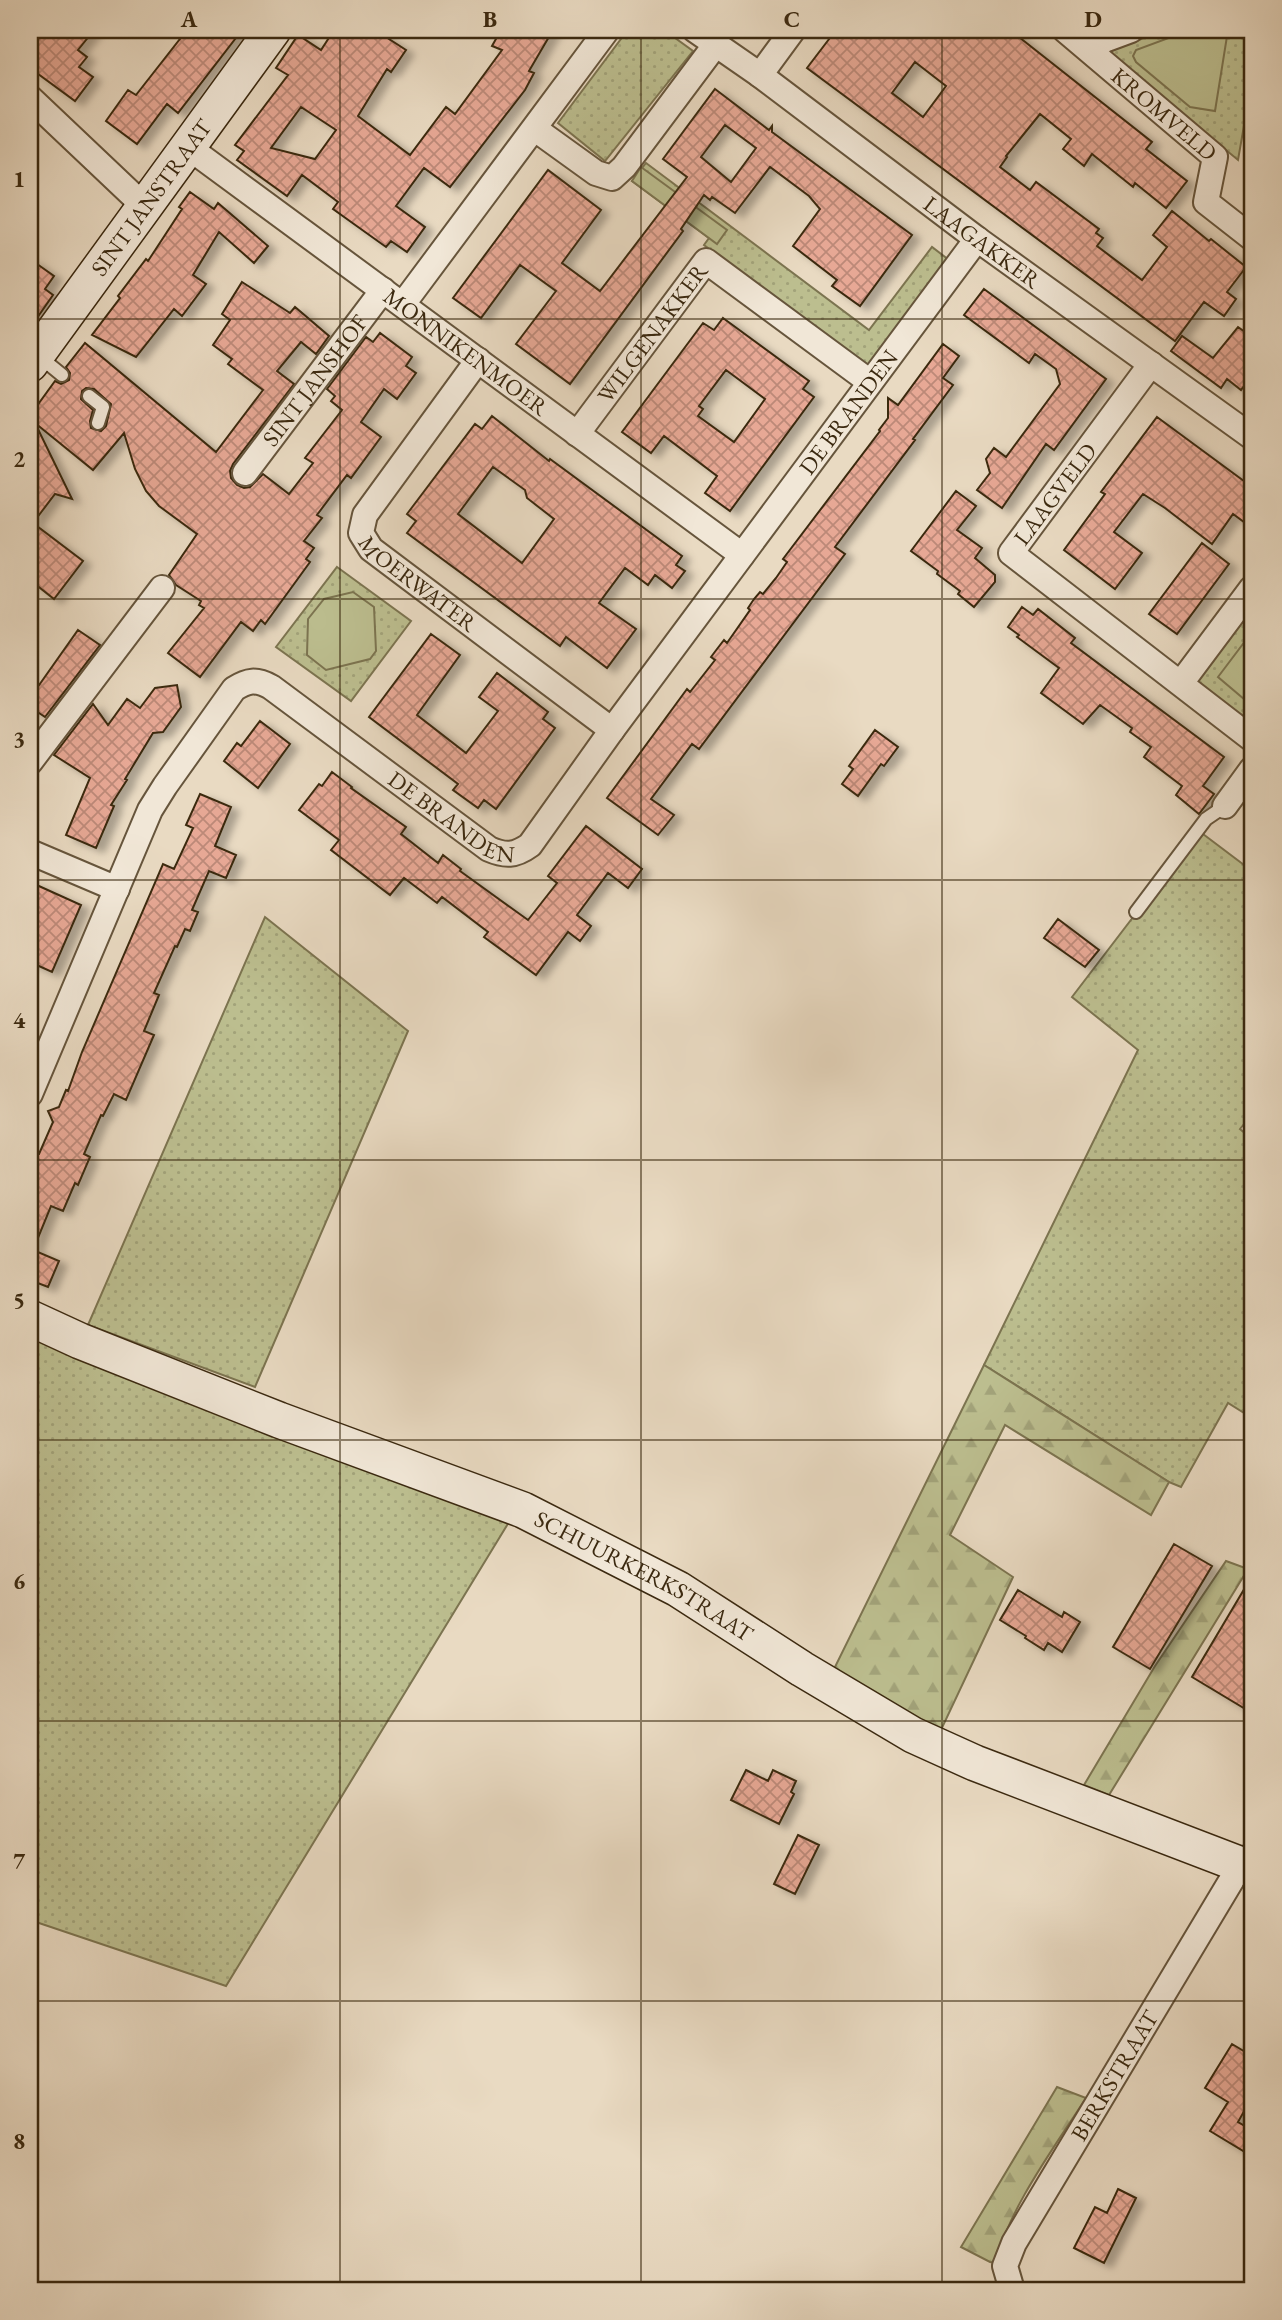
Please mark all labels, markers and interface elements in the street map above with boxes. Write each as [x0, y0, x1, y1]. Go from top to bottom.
text: A [180, 4, 198, 34]
text: B [483, 4, 497, 34]
text: C [784, 4, 800, 34]
text: D [1084, 4, 1102, 34]
street label: KROMVELD [1105, 61, 1223, 167]
street label: SINT JANSTRAAT [84, 112, 219, 282]
text: 1 [13, 164, 25, 194]
street label: LAAGAKKER [918, 189, 1047, 295]
street label: WILGENAKKER [590, 257, 715, 409]
street label: MONNIKENMOER [378, 281, 555, 422]
street label: SINT JANSHOF [255, 308, 374, 452]
street label: DE BRANDEN [792, 344, 905, 481]
street label: LAAGVELD [1007, 437, 1103, 551]
text: 2 [13, 444, 25, 474]
street label: MOERWATER [351, 530, 483, 639]
text: 3 [13, 724, 25, 754]
street label: DE BRANDEN [382, 764, 516, 869]
text: 4 [13, 1005, 26, 1035]
text: 5 [13, 1285, 25, 1315]
street label: SCHUURKERKSTRAAT [530, 1504, 759, 1649]
text: 6 [13, 1566, 25, 1596]
text: 7 [13, 1846, 26, 1876]
street label: BERKSTRAAT [1064, 2004, 1165, 2146]
text: 8 [13, 2126, 25, 2156]

